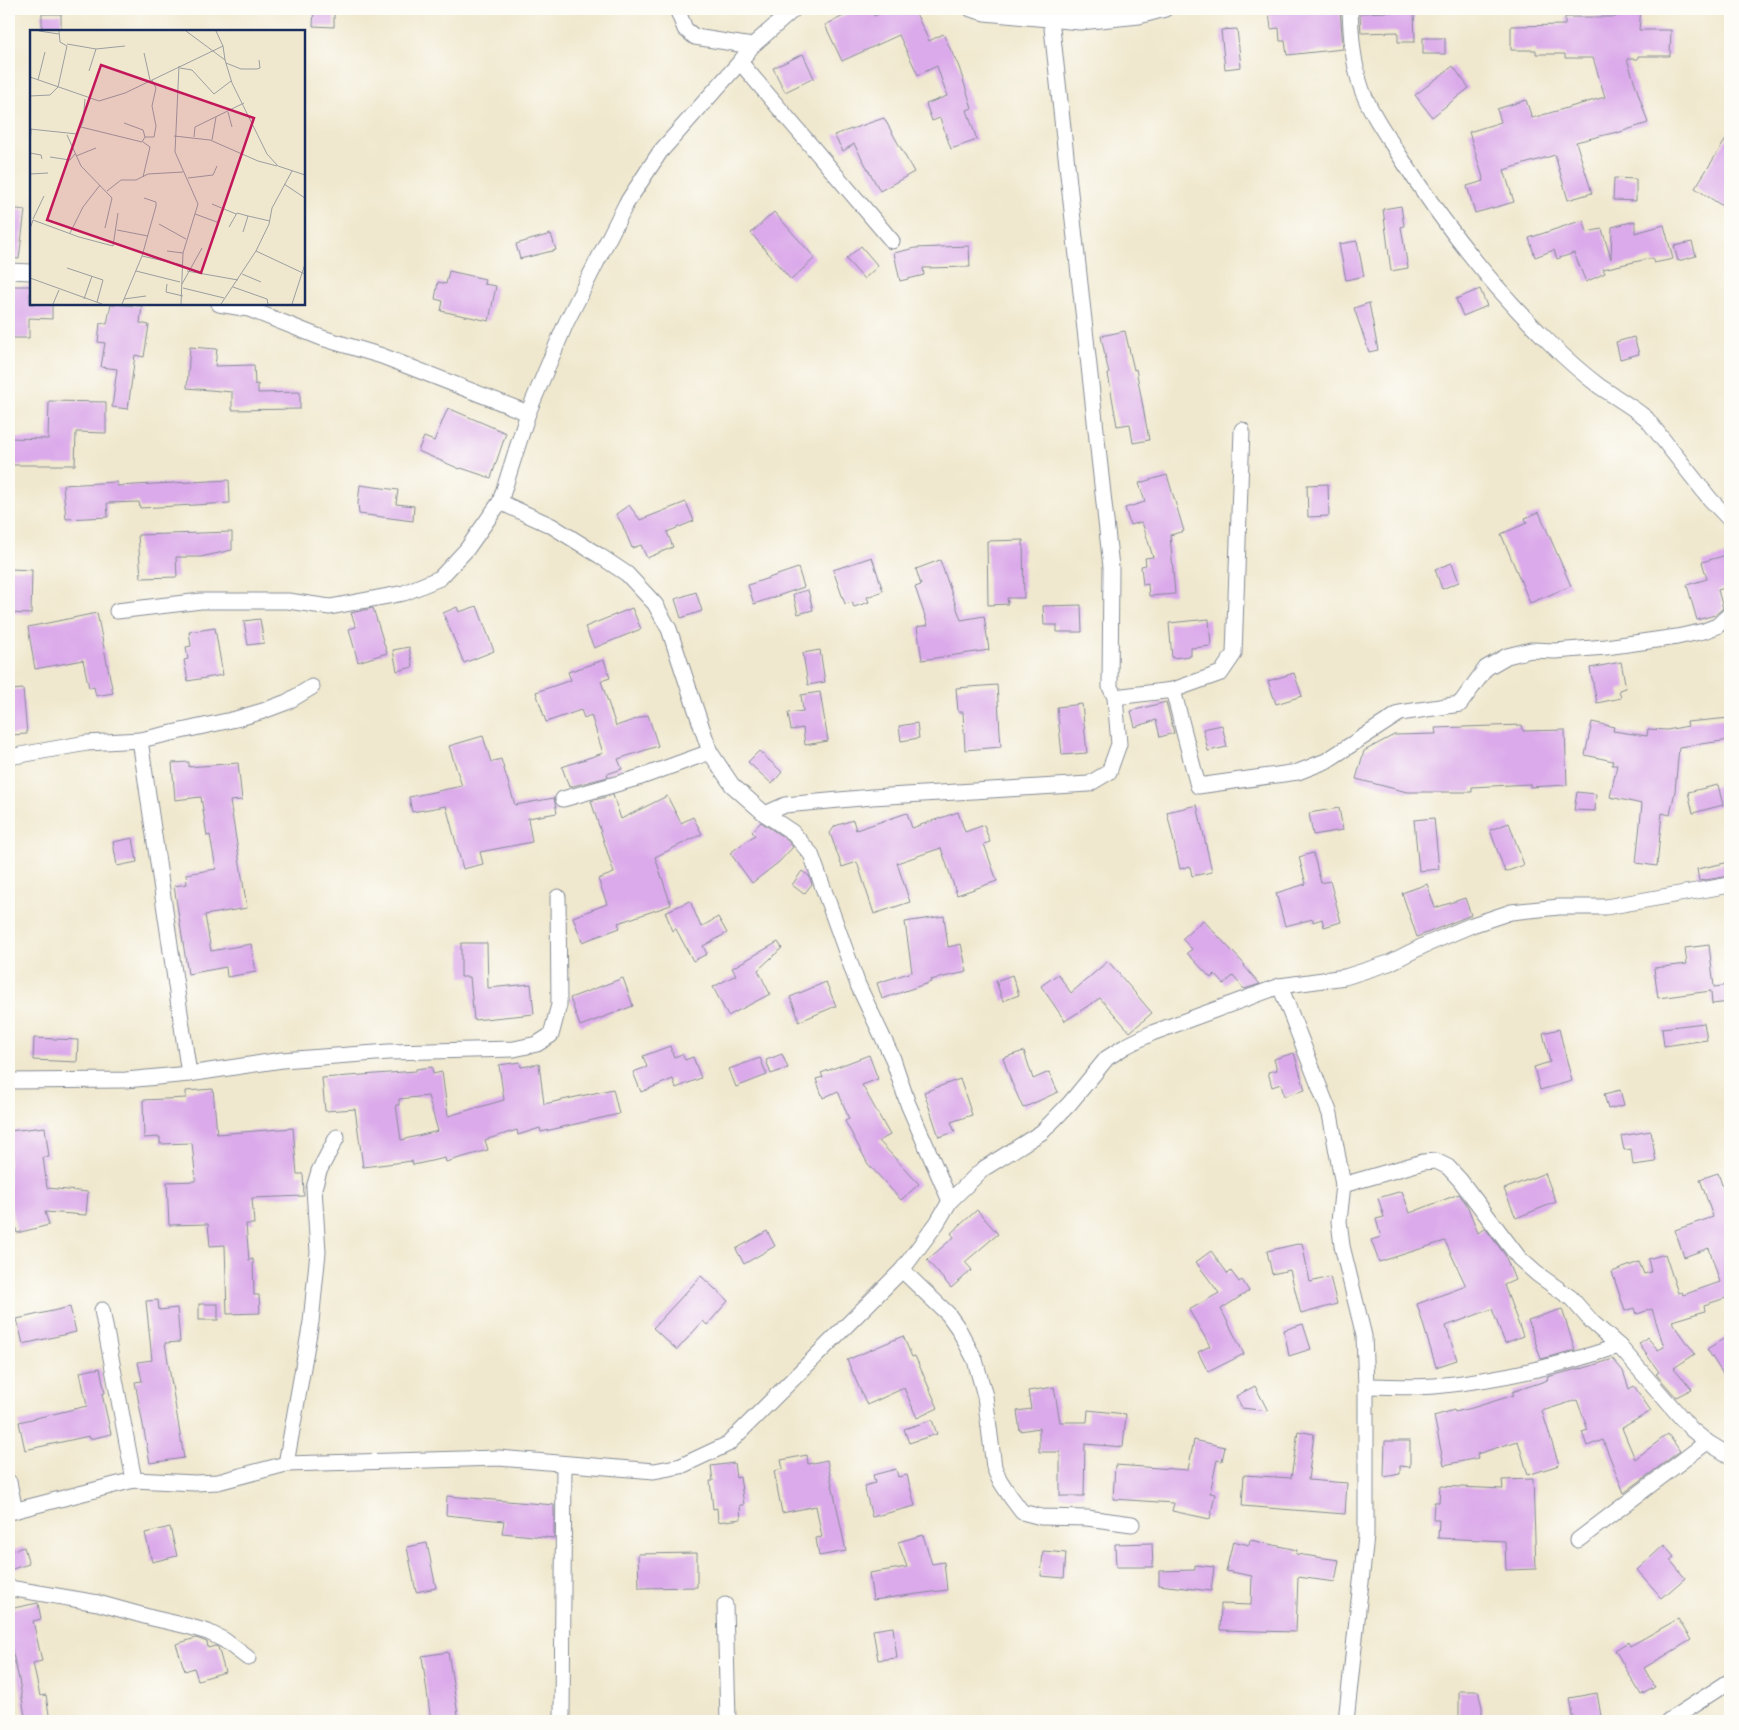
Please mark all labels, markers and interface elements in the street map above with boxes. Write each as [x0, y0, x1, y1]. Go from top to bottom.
inset map [30, 30, 305, 305]

